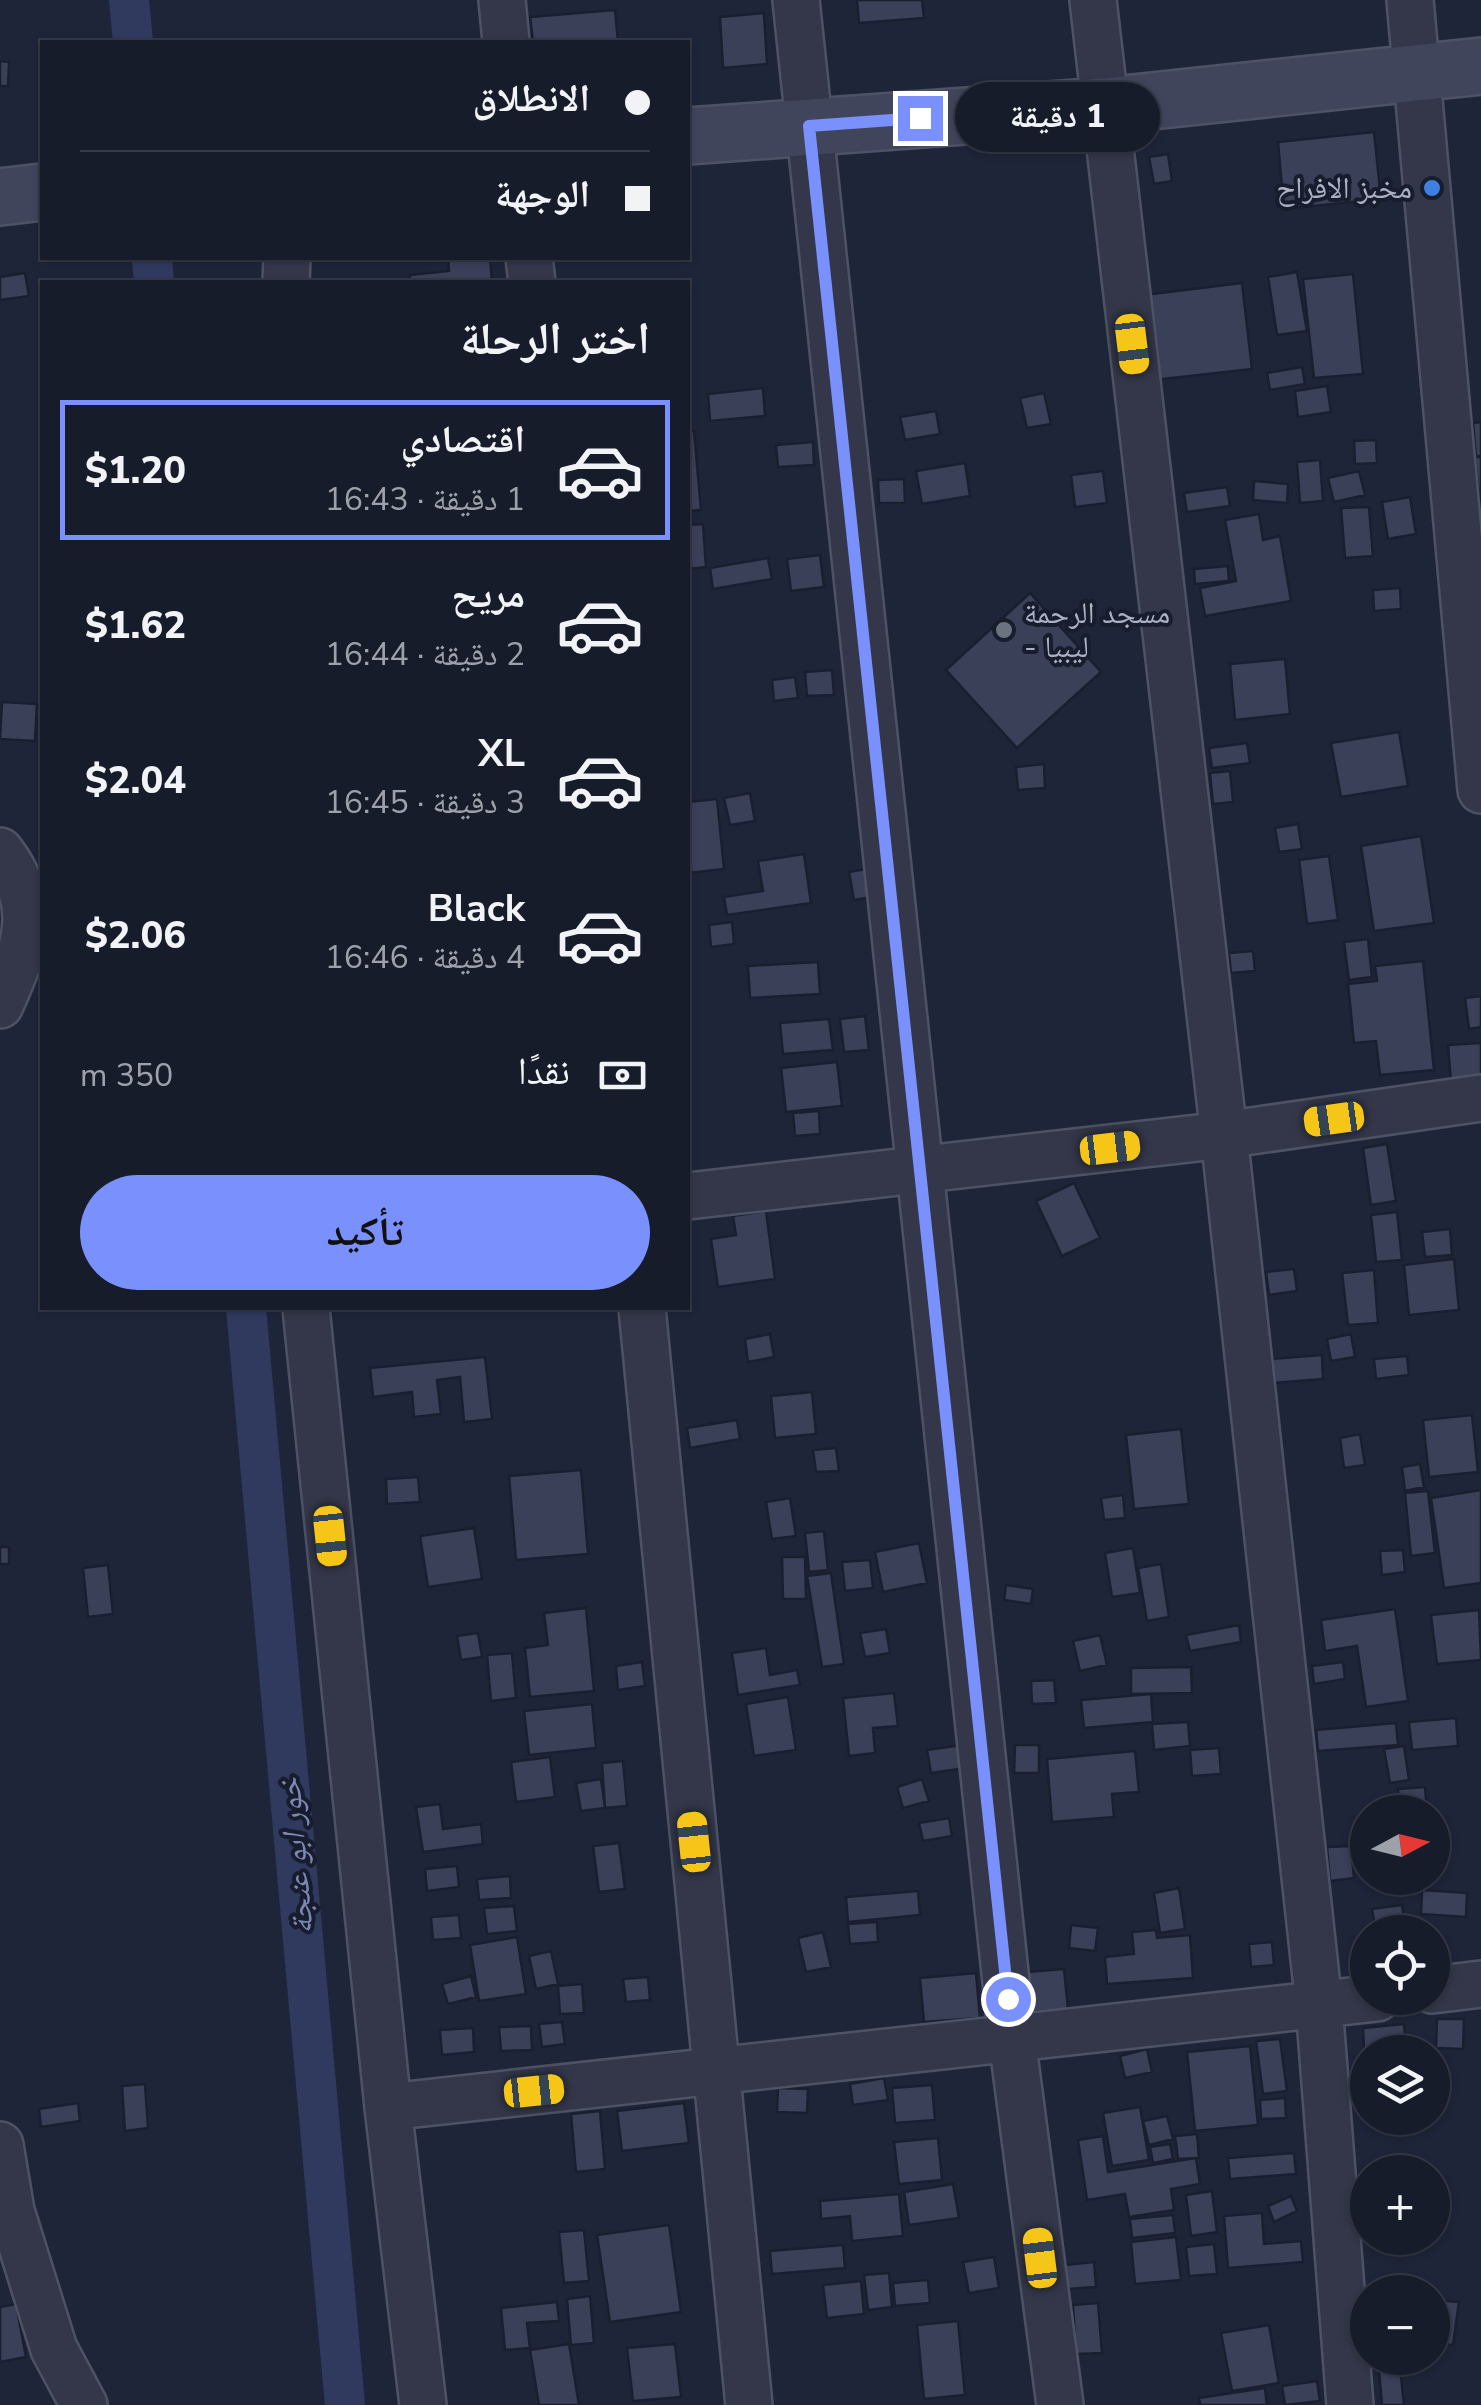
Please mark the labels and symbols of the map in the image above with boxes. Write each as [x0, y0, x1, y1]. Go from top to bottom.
callout: 1 دقيقة [955, 83, 1160, 153]
route end [898, 96, 943, 141]
place label: مخبز الافراح [1276, 168, 1412, 209]
marker: مخبز الافراح [1421, 177, 1443, 199]
car [1113, 312, 1151, 376]
place label: مسجد الرحمة - ليبيا [1024, 593, 1170, 668]
marker: مسجد الرحمة - ليبيا [993, 619, 1015, 641]
car [1302, 1100, 1366, 1138]
car [1078, 1129, 1142, 1167]
car [312, 1505, 348, 1567]
water label: خور ابو عنجة [267, 1775, 324, 1936]
north arrow [1350, 1795, 1450, 1895]
car [676, 1811, 712, 1873]
route start [986, 1977, 1031, 2022]
car [503, 2073, 565, 2109]
car [1021, 2226, 1059, 2290]

